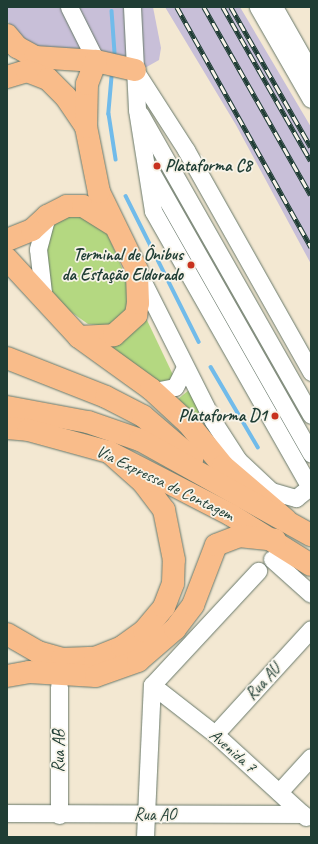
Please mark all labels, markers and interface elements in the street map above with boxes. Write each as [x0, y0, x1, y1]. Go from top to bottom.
place label: Plataforma C8 [165, 156, 252, 176]
marker: Plataforma C8 [152, 161, 162, 171]
place label: Terminal de Ônibus da Estação Eldorado [61, 245, 183, 285]
marker: Terminal de Ônibus da Estação Eldorado [186, 260, 196, 270]
place label: Plataforma D1 [179, 406, 267, 426]
marker: Plataforma D1 [270, 411, 280, 421]
street label: Via Expressa de Contagem [93, 441, 237, 525]
street label: Rua AU [241, 659, 285, 705]
street label: Avenida 7 [205, 725, 261, 777]
street label: Rua AB [49, 729, 69, 773]
street label: Rua AO [134, 805, 176, 825]

